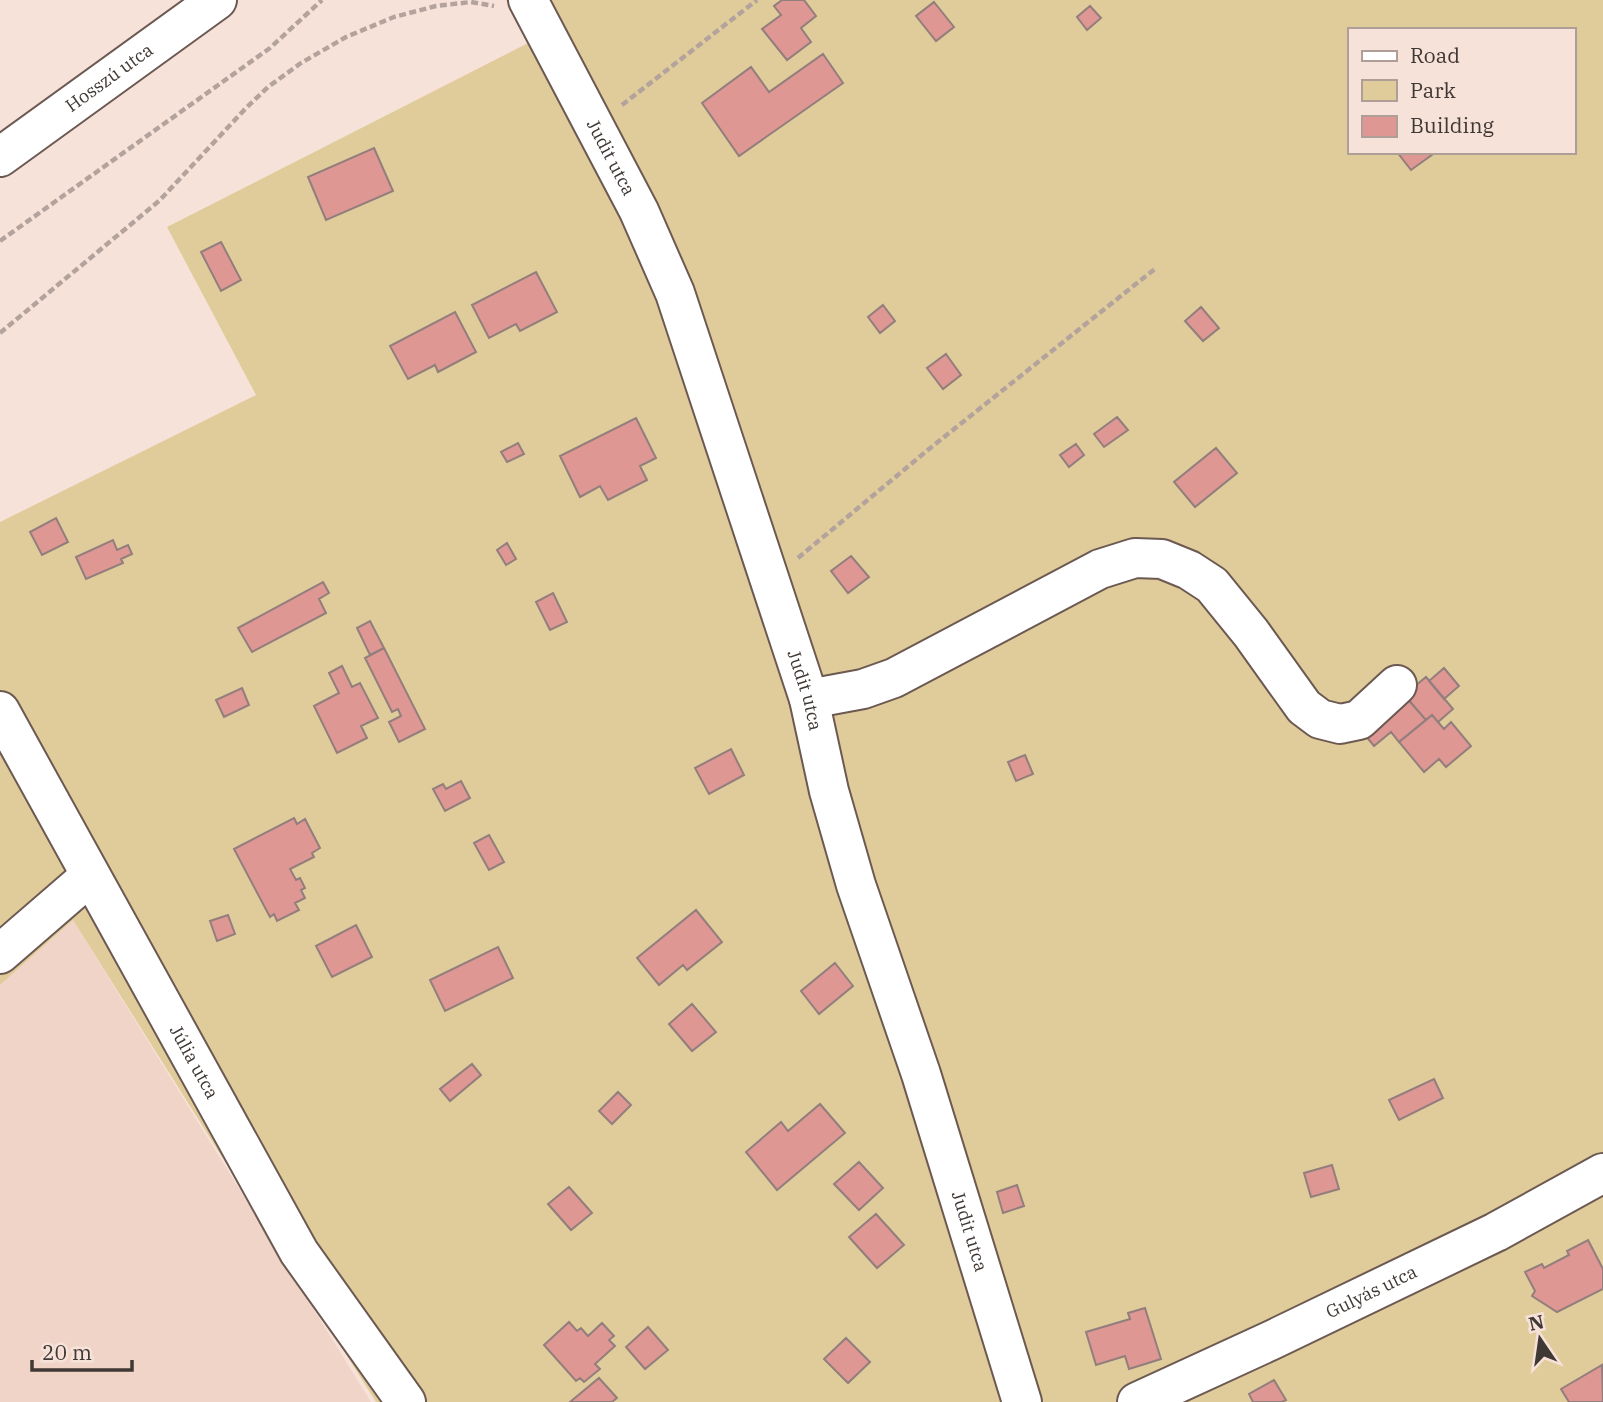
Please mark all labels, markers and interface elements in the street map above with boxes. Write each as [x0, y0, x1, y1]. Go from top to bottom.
legend [1348, 28, 1575, 154]
street label: Hosszú utca [61, 38, 157, 117]
text: Road [1410, 41, 1460, 69]
text: Park [1410, 76, 1457, 104]
text: Building [1410, 111, 1495, 139]
street label: Judit utca [582, 115, 641, 200]
street label: Judit utca [783, 647, 828, 733]
street label: Júlia utca [165, 1021, 224, 1103]
street label: Judit utca [947, 1188, 993, 1274]
street label: Gulyás utca [1322, 1260, 1421, 1323]
north arrow [1505, 1304, 1575, 1374]
text: N [1526, 1309, 1546, 1336]
scale bar [32, 1328, 131, 1372]
text: 20 m [42, 1338, 92, 1366]

